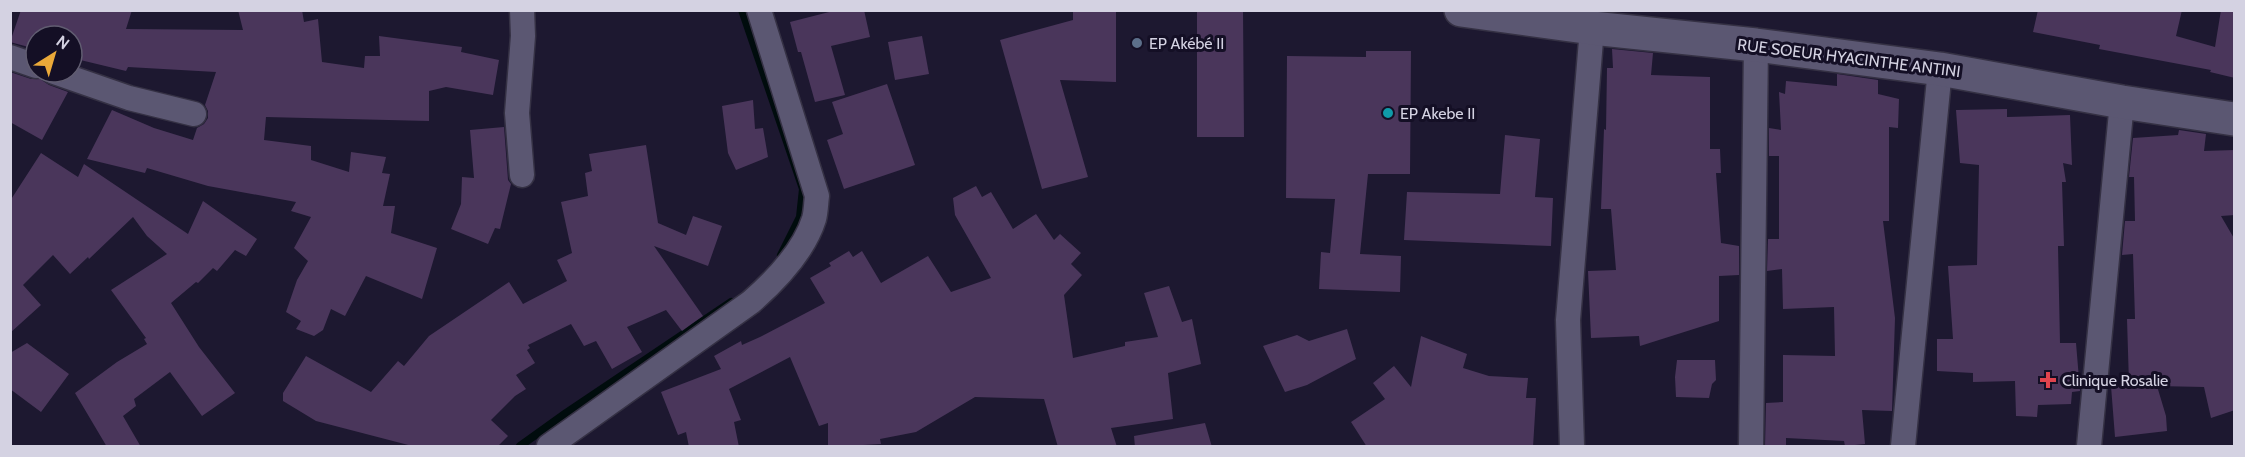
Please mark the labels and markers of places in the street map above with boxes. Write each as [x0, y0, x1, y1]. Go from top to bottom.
place label: EP Akébé II [1149, 34, 1224, 53]
marker: EP Akébé II [1130, 36, 1144, 50]
place label: EP Akebe II [1400, 104, 1475, 123]
marker: EP Akebe II [1381, 106, 1395, 120]
marker: Clinique Rosalie [2039, 371, 2057, 389]
place label: Clinique Rosalie [2062, 371, 2168, 390]

